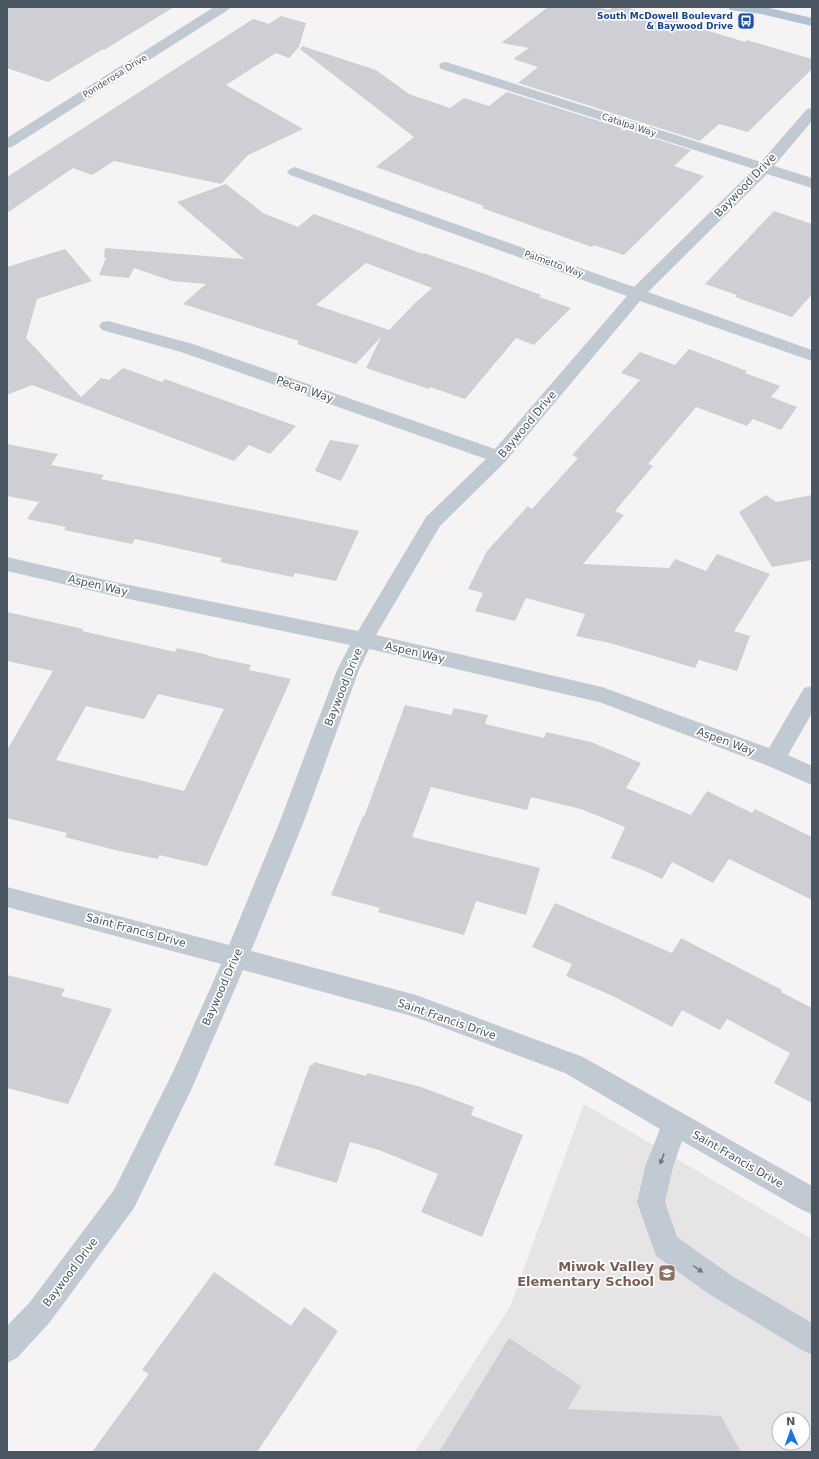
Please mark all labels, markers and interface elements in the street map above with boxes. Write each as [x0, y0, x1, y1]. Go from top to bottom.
place label: South McDowell Boulevard & Baywood Drive [597, 11, 733, 31]
bus stop icon: South McDowell Boulevard & Baywood Drive [736, 11, 756, 31]
street label: Ponderosa Drive [81, 52, 149, 100]
street label: Catalpa Way [601, 111, 658, 139]
street label: Baywood Drive [712, 151, 779, 220]
street label: Palmetto Way [523, 249, 585, 280]
street label: Pecan Way [274, 374, 336, 405]
street label: Baywood Drive [496, 388, 559, 460]
street label: Aspen Way [67, 572, 129, 599]
street label: Aspen Way [384, 639, 446, 666]
street label: Baywood Drive [322, 646, 365, 728]
street label: Aspen Way [695, 725, 757, 758]
street label: Saint Francis Drive [84, 911, 188, 950]
street label: Baywood Drive [200, 946, 245, 1028]
street label: Saint Francis Drive [396, 997, 498, 1042]
street label: Saint Francis Drive [690, 1128, 786, 1191]
one-way arrow [658, 1154, 664, 1166]
street label: Baywood Drive [40, 1235, 101, 1309]
place label: Miwok Valley Elementary School [517, 1259, 655, 1289]
school or university icon: Miwok Valley Elementary School [657, 1263, 677, 1283]
one-way arrow [693, 1265, 704, 1273]
north arrow [771, 1411, 811, 1451]
text: N [786, 1415, 796, 1428]

